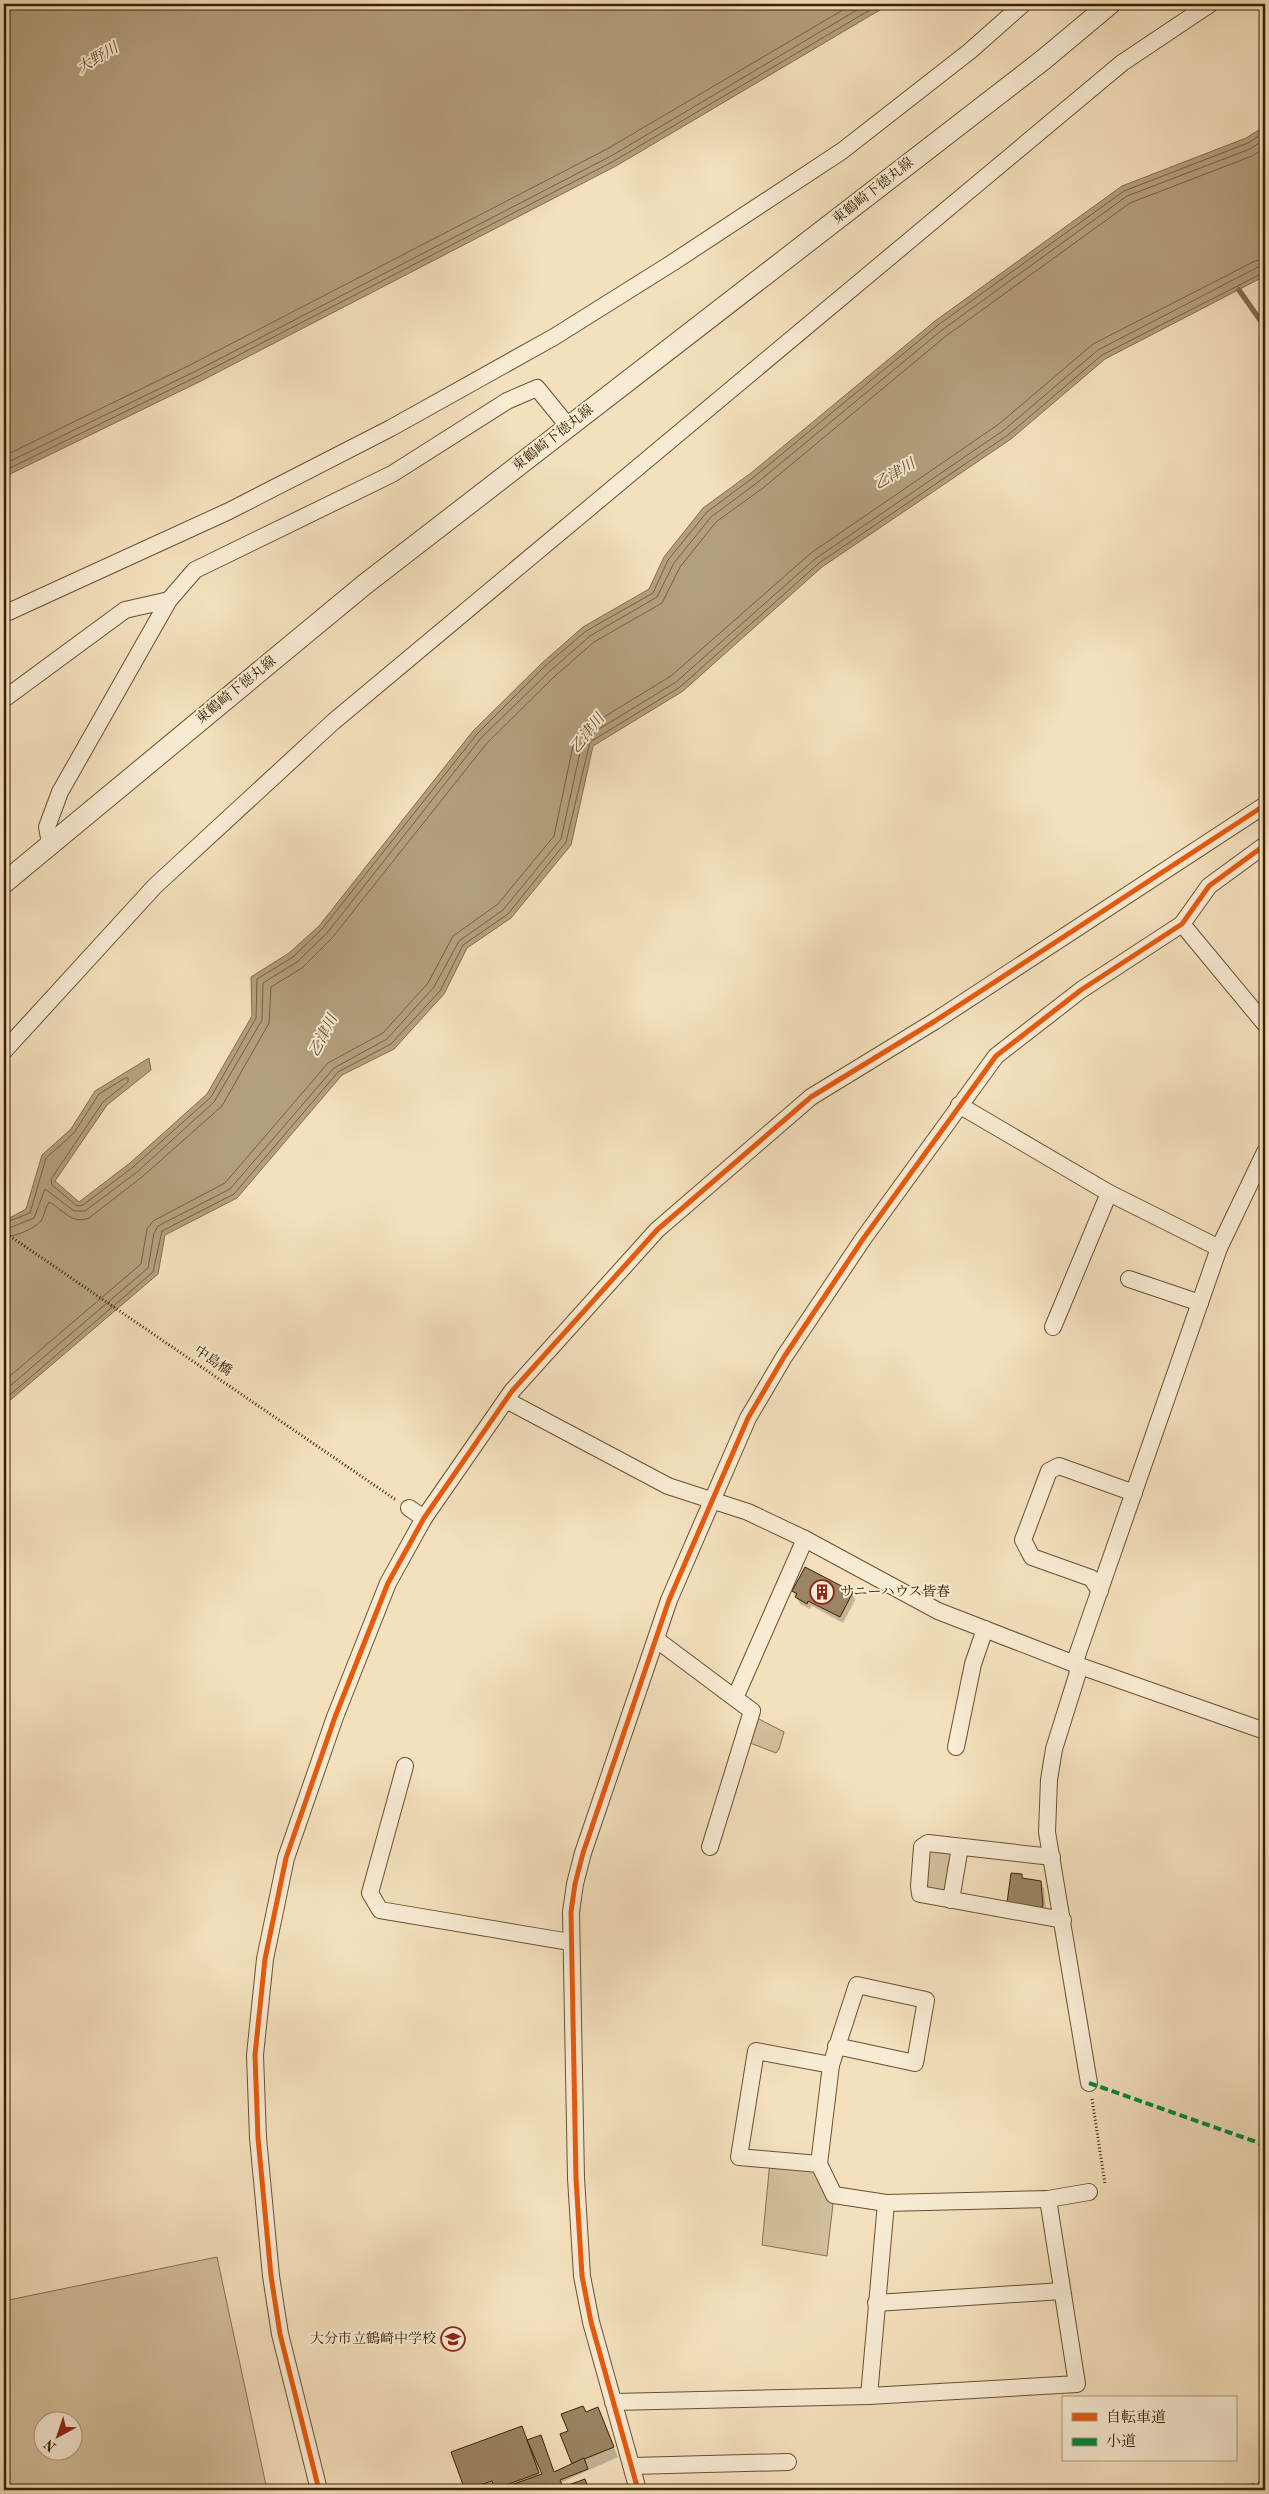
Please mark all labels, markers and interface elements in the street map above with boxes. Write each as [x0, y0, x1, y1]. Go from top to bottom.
water label: 大野川 [74, 38, 123, 77]
street label: 東鶴崎下徳丸線 [829, 155, 916, 227]
street label: 東鶴崎下徳丸線 [509, 402, 596, 474]
water label: 乙津川 [871, 454, 920, 493]
street label: 東鶴崎下徳丸線 [193, 653, 278, 726]
water label: 乙津川 [567, 709, 609, 756]
water label: 乙津川 [305, 1010, 342, 1059]
street label: 中島橋 [192, 1343, 235, 1379]
building icon: サニーハウス皆春 [809, 1579, 835, 1605]
place label: サニーハウス皆春 [840, 1584, 950, 1599]
school or university icon: 大分市立鶴崎中学校 [440, 2326, 466, 2352]
place label: 大分市立鶴崎中学校 [310, 2331, 436, 2346]
legend [1062, 2396, 1236, 2462]
text: 自転車道 [1106, 2409, 1166, 2426]
north arrow [32, 2412, 82, 2462]
text: 小道 [1106, 2433, 1136, 2450]
text: N [41, 2436, 59, 2454]

